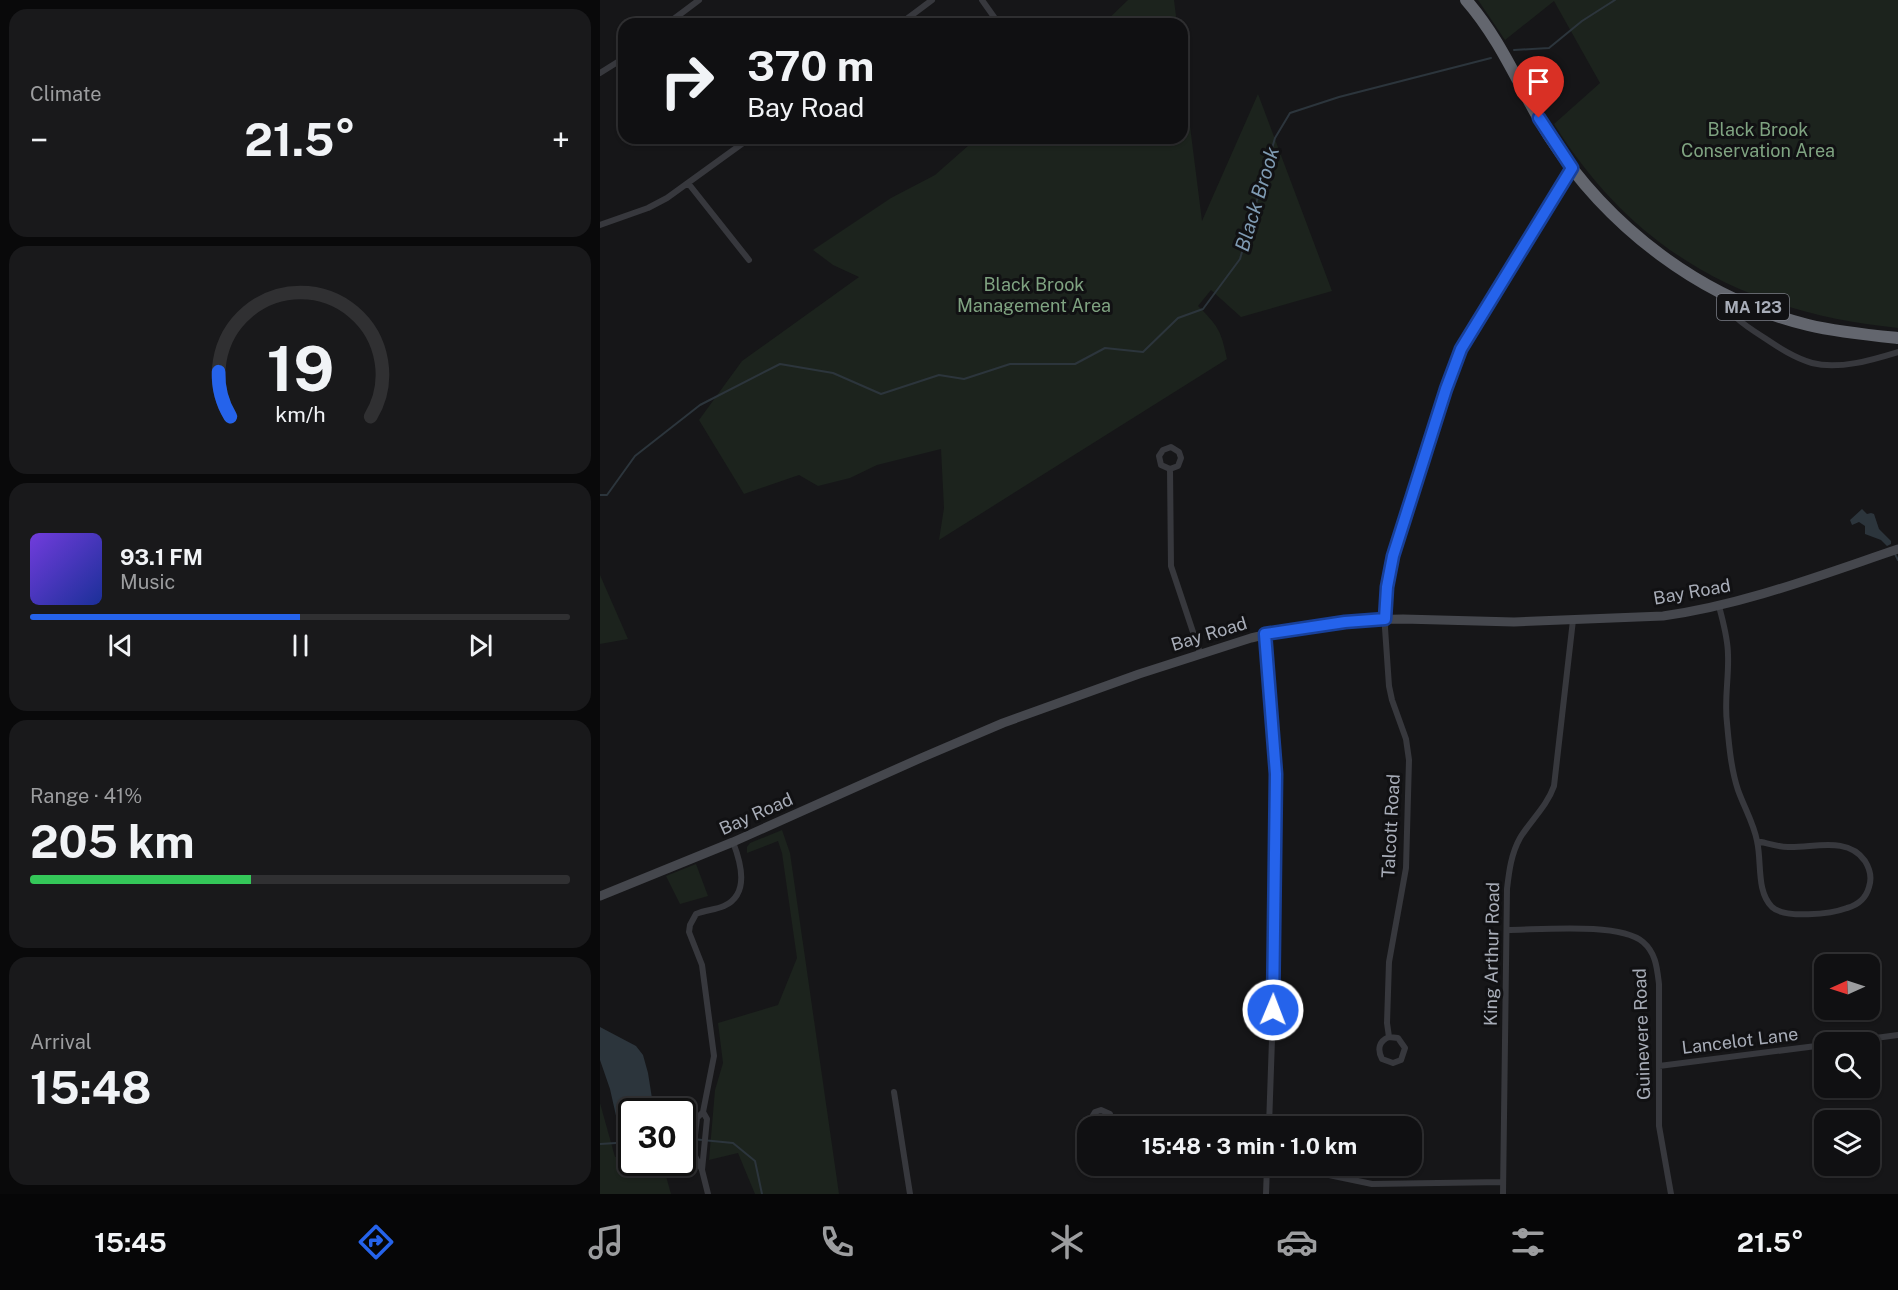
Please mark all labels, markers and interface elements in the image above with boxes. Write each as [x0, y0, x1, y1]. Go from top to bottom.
text: 370 m [747, 41, 874, 90]
icon: right [648, 42, 726, 120]
pin [1513, 56, 1564, 118]
icon: arrive [1522, 65, 1555, 98]
text: Climate [30, 82, 102, 106]
text: Bay Road [747, 91, 864, 123]
text: 21.5° [244, 113, 356, 166]
park label: Black Brook Conservation Area [1681, 119, 1835, 161]
text: − [30, 121, 48, 159]
text: + [552, 121, 570, 159]
water label: Black Brook [1230, 144, 1284, 254]
park label: Black Brook Management Area [957, 274, 1111, 316]
road number: MA 123 [1717, 294, 1789, 320]
text: 19 [266, 332, 334, 405]
text: km/h [275, 402, 325, 427]
text: 93.1 FM [120, 544, 203, 570]
text: Music [120, 570, 175, 594]
street label: Bay Road [1652, 574, 1732, 609]
street label: Bay Road [1168, 612, 1249, 655]
icon: previous [104, 629, 137, 662]
icon: pause [284, 629, 317, 662]
icon: next [464, 629, 497, 662]
street label: Talcott Road [1377, 773, 1404, 879]
text: Range · 41% [30, 784, 142, 808]
street label: Bay Road [716, 788, 796, 839]
text: 205 km [30, 815, 194, 868]
street label: King Arthur Road [1480, 882, 1503, 1026]
north arrow [1814, 954, 1880, 1020]
map controls [1814, 954, 1880, 1176]
street label: Guinevere Road [1629, 968, 1654, 1100]
position arrow [1241, 978, 1305, 1042]
street label: Lancelot Lane [1681, 1023, 1799, 1058]
text: Arrival [30, 1030, 92, 1054]
button: search [1814, 1032, 1880, 1098]
text: 15:48 [30, 1061, 151, 1114]
speed limit sign: 30 [618, 1098, 696, 1176]
button: layers [1814, 1110, 1880, 1176]
text: 15:48 · 3 min · 1.0 km [1142, 1133, 1357, 1159]
icon: directions [355, 1221, 397, 1263]
icon: music [585, 1221, 627, 1263]
icon: phone [816, 1221, 858, 1263]
icon: climate [1046, 1221, 1088, 1263]
icon: car [1276, 1221, 1318, 1263]
icon: filters [1507, 1221, 1549, 1263]
text: 15:45 [94, 1226, 167, 1258]
text: 21.5° [1737, 1226, 1804, 1258]

